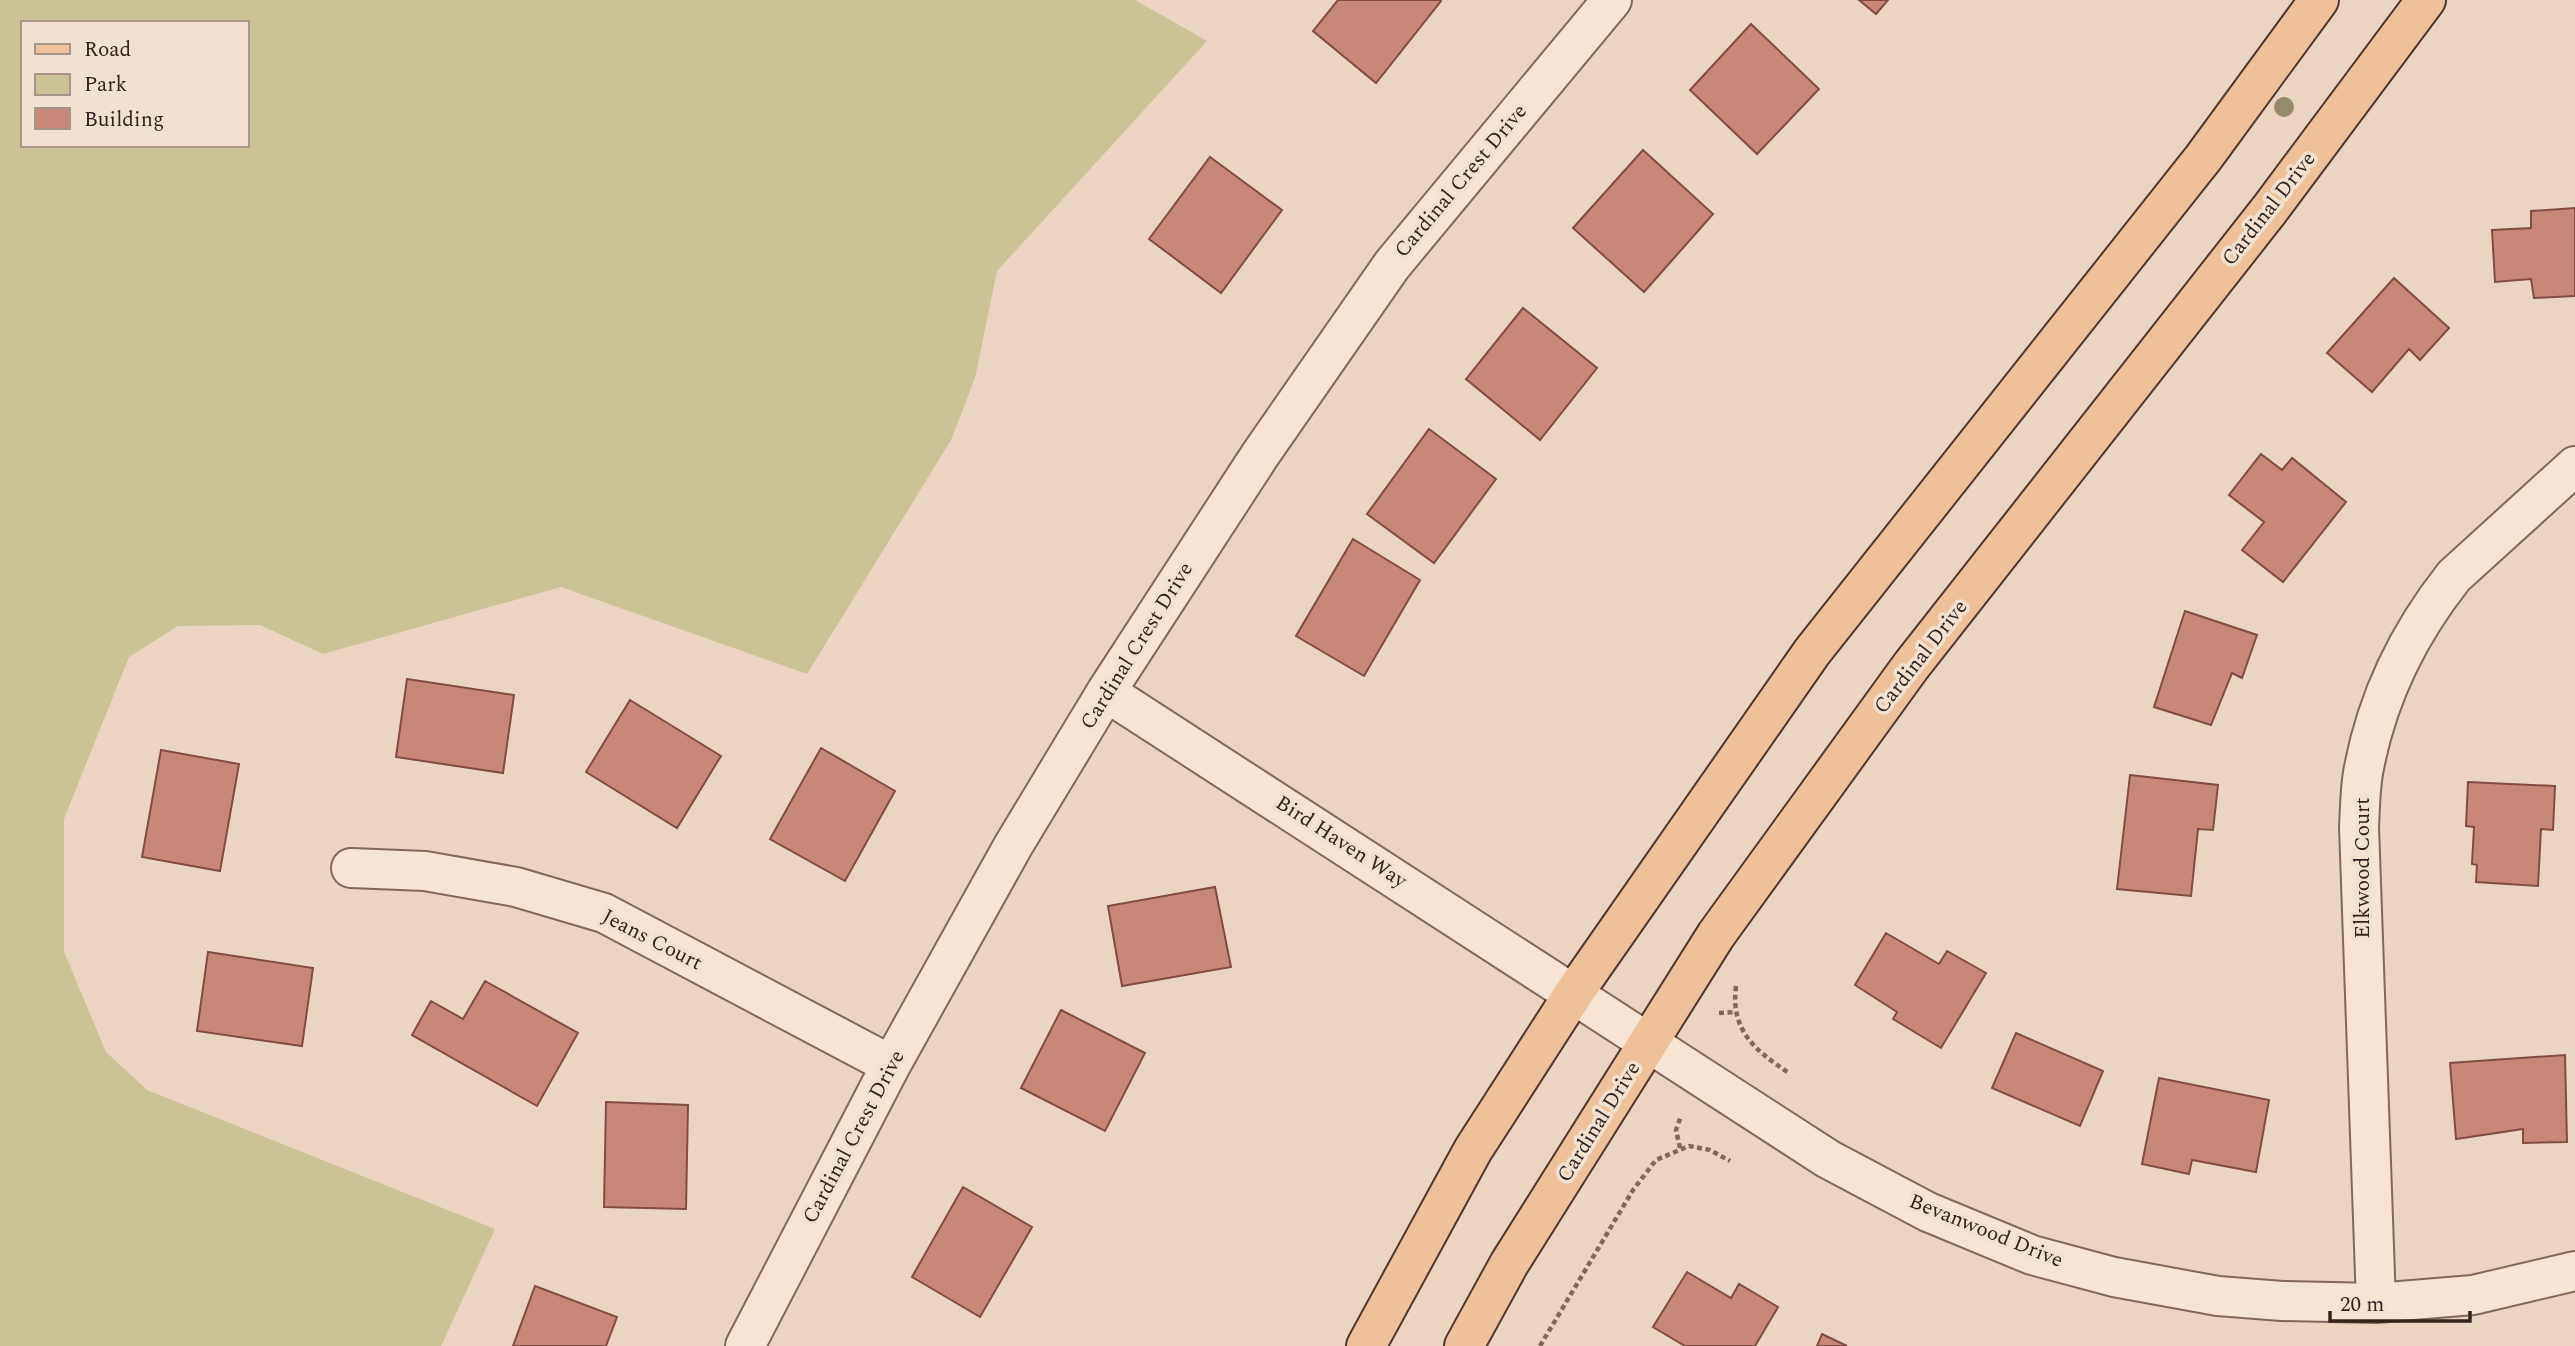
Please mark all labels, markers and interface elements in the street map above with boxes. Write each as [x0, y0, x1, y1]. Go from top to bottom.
legend [21, 21, 248, 147]
text: Road [84, 34, 131, 66]
text: Park [84, 69, 128, 101]
street label: Cardinal Crest Drive [1387, 97, 1535, 265]
text: Building [84, 104, 164, 136]
street label: Cardinal Drive [2214, 145, 2324, 273]
street label: Cardinal Crest Drive [1072, 556, 1202, 736]
street label: Cardinal Drive [1866, 593, 1976, 721]
street label: Bird Haven Way [1269, 787, 1414, 897]
street label: Elkwood Court [2347, 797, 2379, 939]
street label: Jeans Court [596, 901, 708, 979]
street label: Cardinal Crest Drive [795, 1044, 913, 1230]
street label: Cardinal Drive [1549, 1055, 1649, 1189]
street label: Bevanwood Drive [1904, 1186, 2068, 1276]
scale bar [2330, 1280, 2470, 1324]
text: 20 m [2340, 1289, 2384, 1321]

